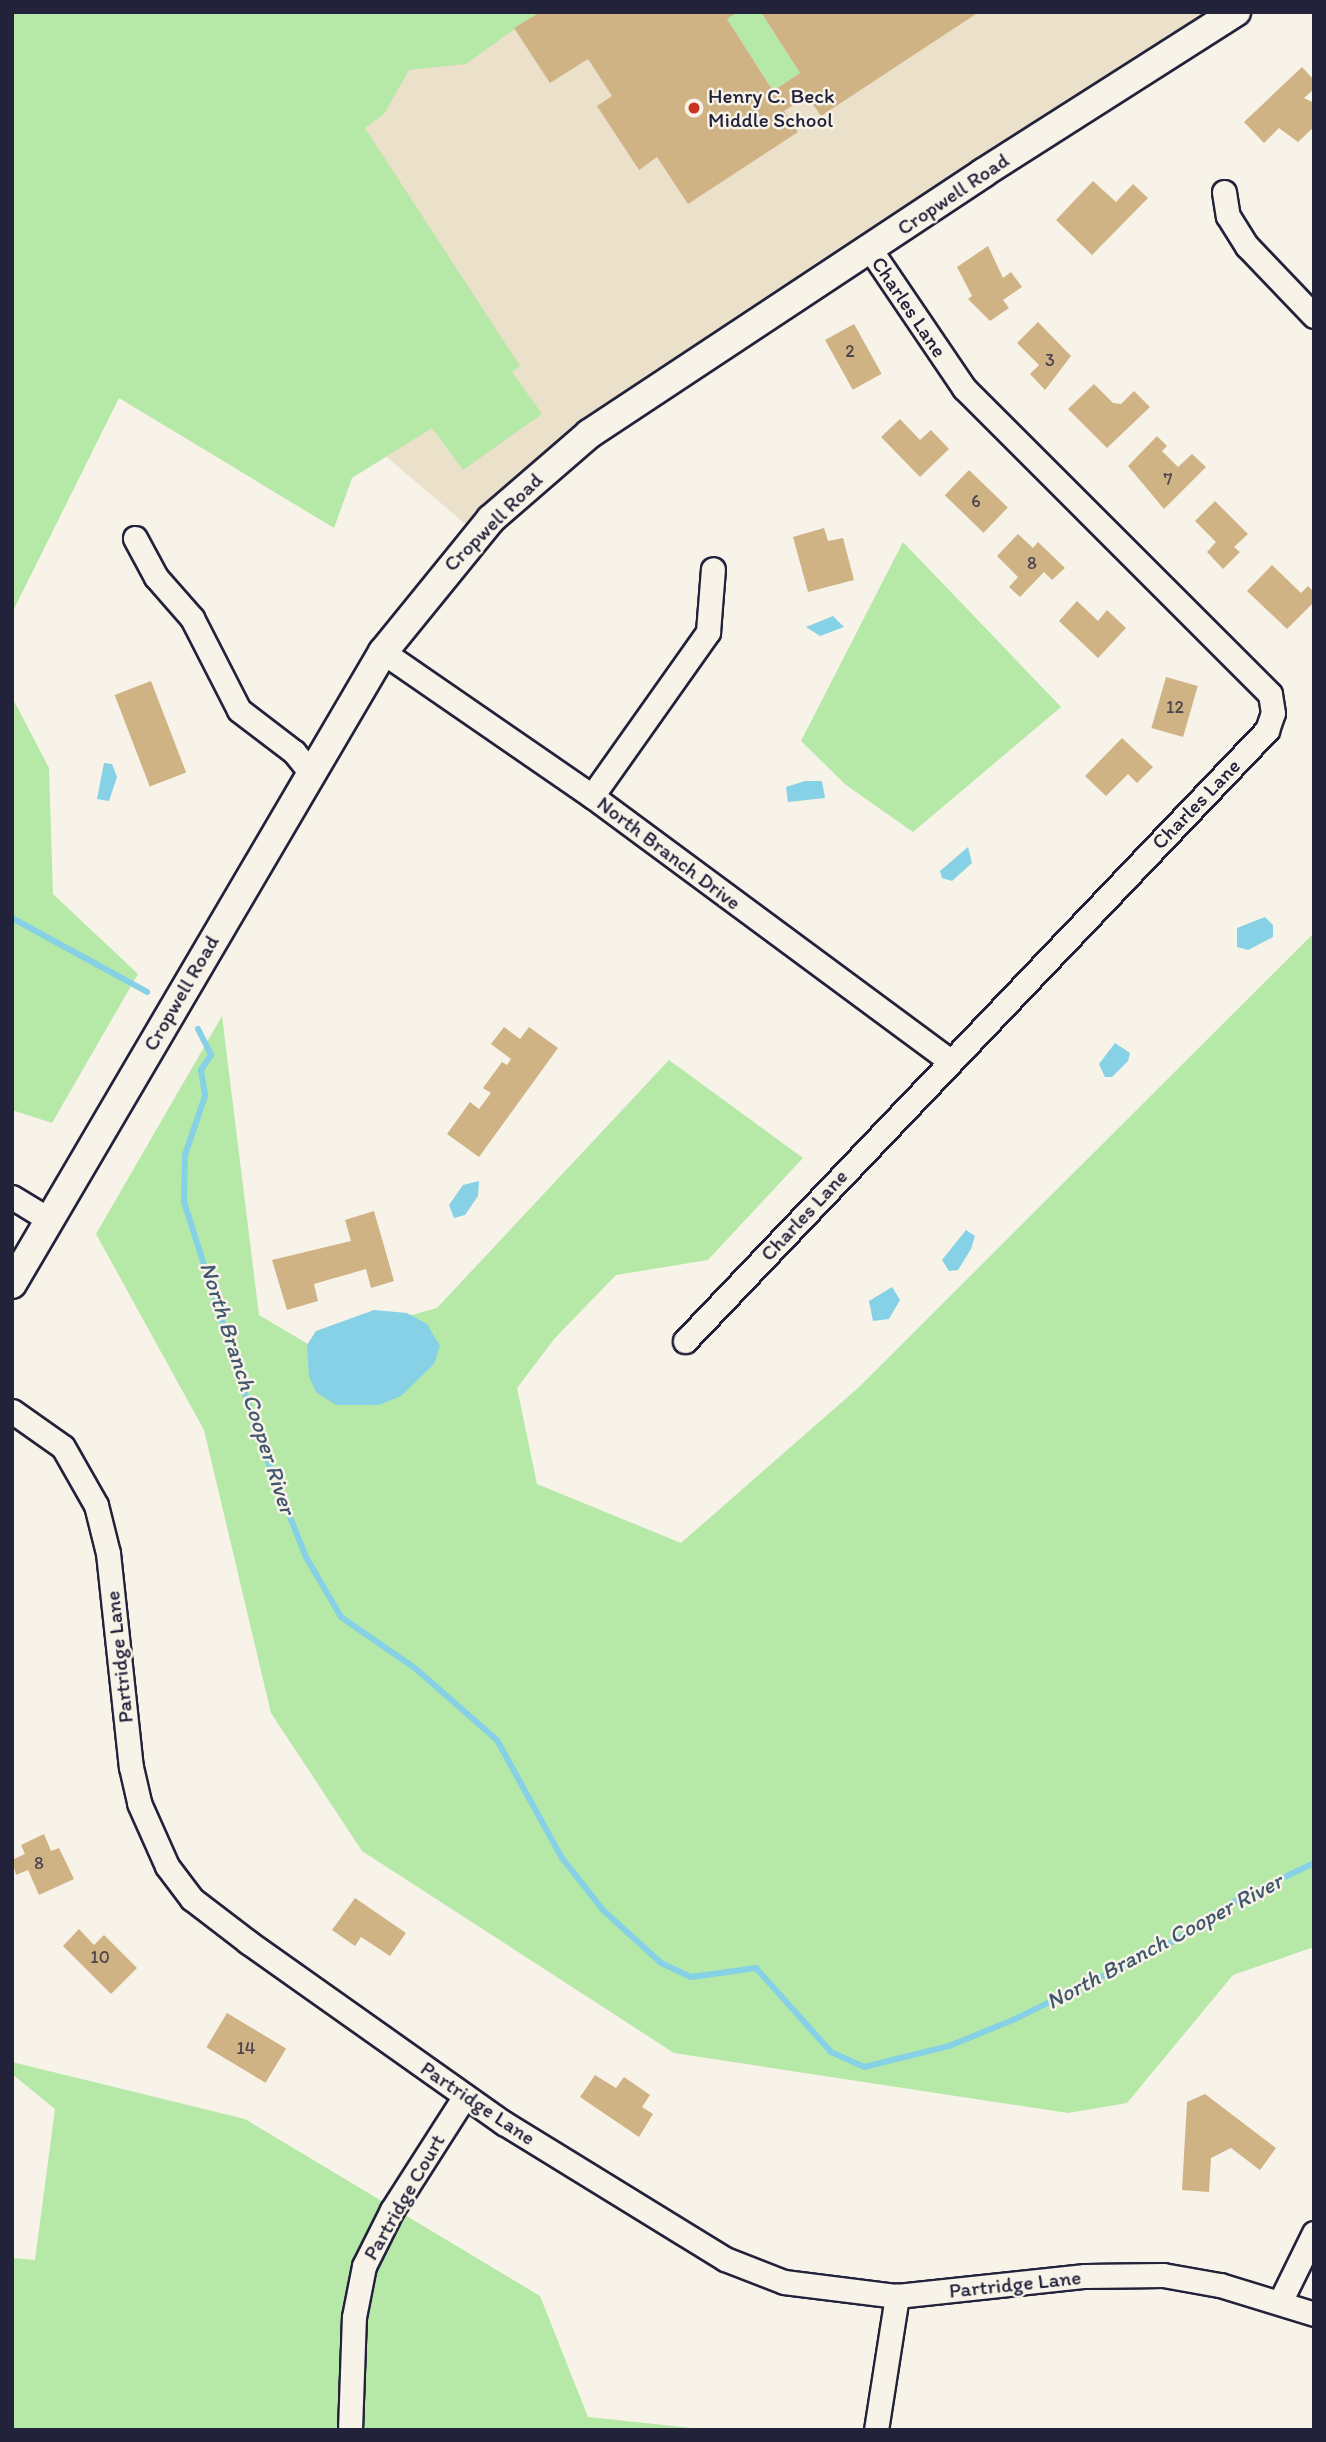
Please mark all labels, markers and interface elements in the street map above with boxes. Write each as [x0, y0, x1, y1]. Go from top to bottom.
place label: Henry C. Beck Middle School [708, 83, 835, 133]
marker: Henry C. Beck Middle School [686, 100, 702, 116]
street label: Cropwell Road [893, 148, 1013, 240]
street label: Charles Lane [866, 251, 952, 363]
house number: 2 [845, 340, 855, 362]
house number: 3 [1045, 349, 1055, 371]
street label: Cropwell Road [439, 468, 547, 576]
house number: 7 [1164, 468, 1172, 490]
house number: 6 [971, 490, 981, 512]
house number: 8 [1027, 552, 1037, 574]
house number: 12 [1166, 696, 1184, 718]
street label: Charles Lane [1146, 753, 1246, 855]
street label: North Branch Drive [592, 791, 746, 915]
street label: Cropwell Road [138, 931, 224, 1055]
street label: Charles Lane [755, 1164, 853, 1266]
water label: North Branch Cooper River [194, 1258, 302, 1518]
street label: Partridge Lane [100, 1590, 138, 1724]
house number: 8 [34, 1852, 44, 1874]
water label: North Branch Cooper River [1041, 1867, 1287, 2015]
house number: 10 [90, 1946, 110, 1968]
house number: 14 [236, 2037, 256, 2059]
street label: Partridge Lane [416, 2055, 540, 2151]
street label: Partridge Court [358, 2130, 450, 2264]
street label: Partridge Lane [948, 2265, 1082, 2303]

